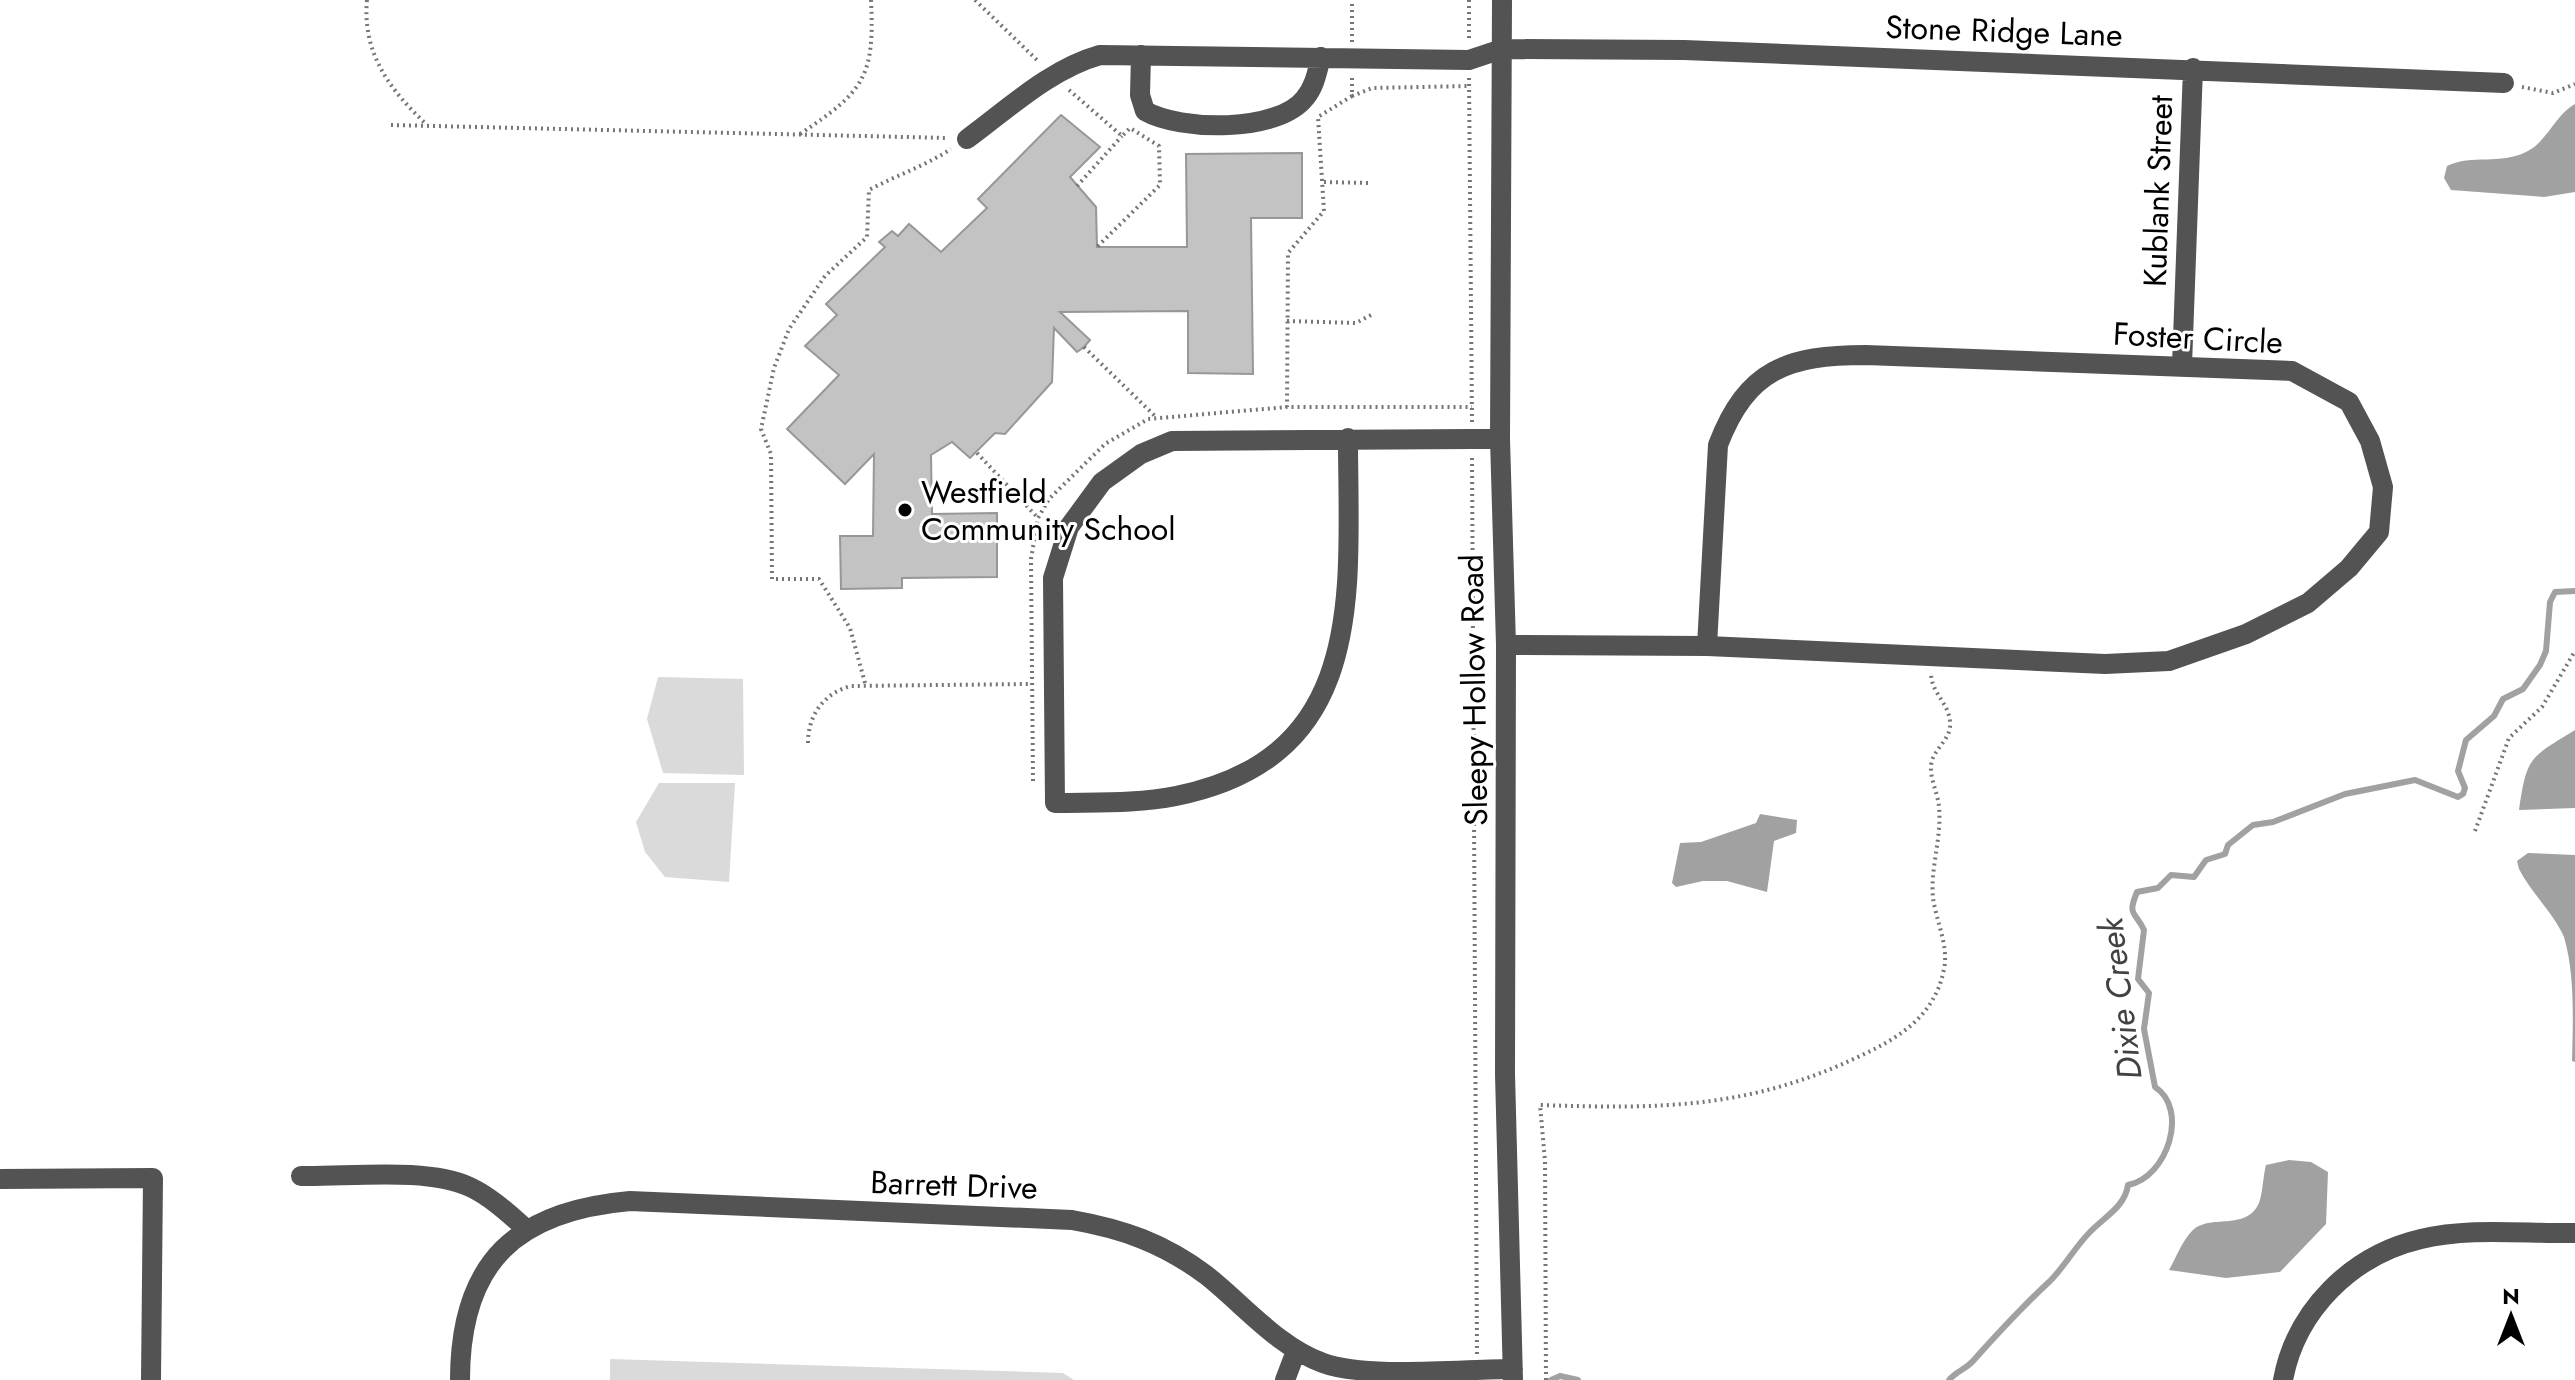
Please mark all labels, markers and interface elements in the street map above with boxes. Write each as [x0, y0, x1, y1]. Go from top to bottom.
street label: Stone Ridge Lane [1885, 4, 2123, 58]
street label: Kublank Street [2132, 94, 2184, 288]
street label: Foster Circle [2112, 311, 2284, 365]
place label: Westfield Community School [921, 469, 1176, 552]
marker: Westfield Community School [896, 501, 914, 519]
street label: Sleepy Hollow Road [1449, 554, 1499, 826]
water label: Dixie Creek [2086, 914, 2155, 1083]
street label: Barrett Drive [870, 1159, 1038, 1211]
north arrow [2471, 1276, 2551, 1356]
text: N [2502, 1280, 2520, 1312]

